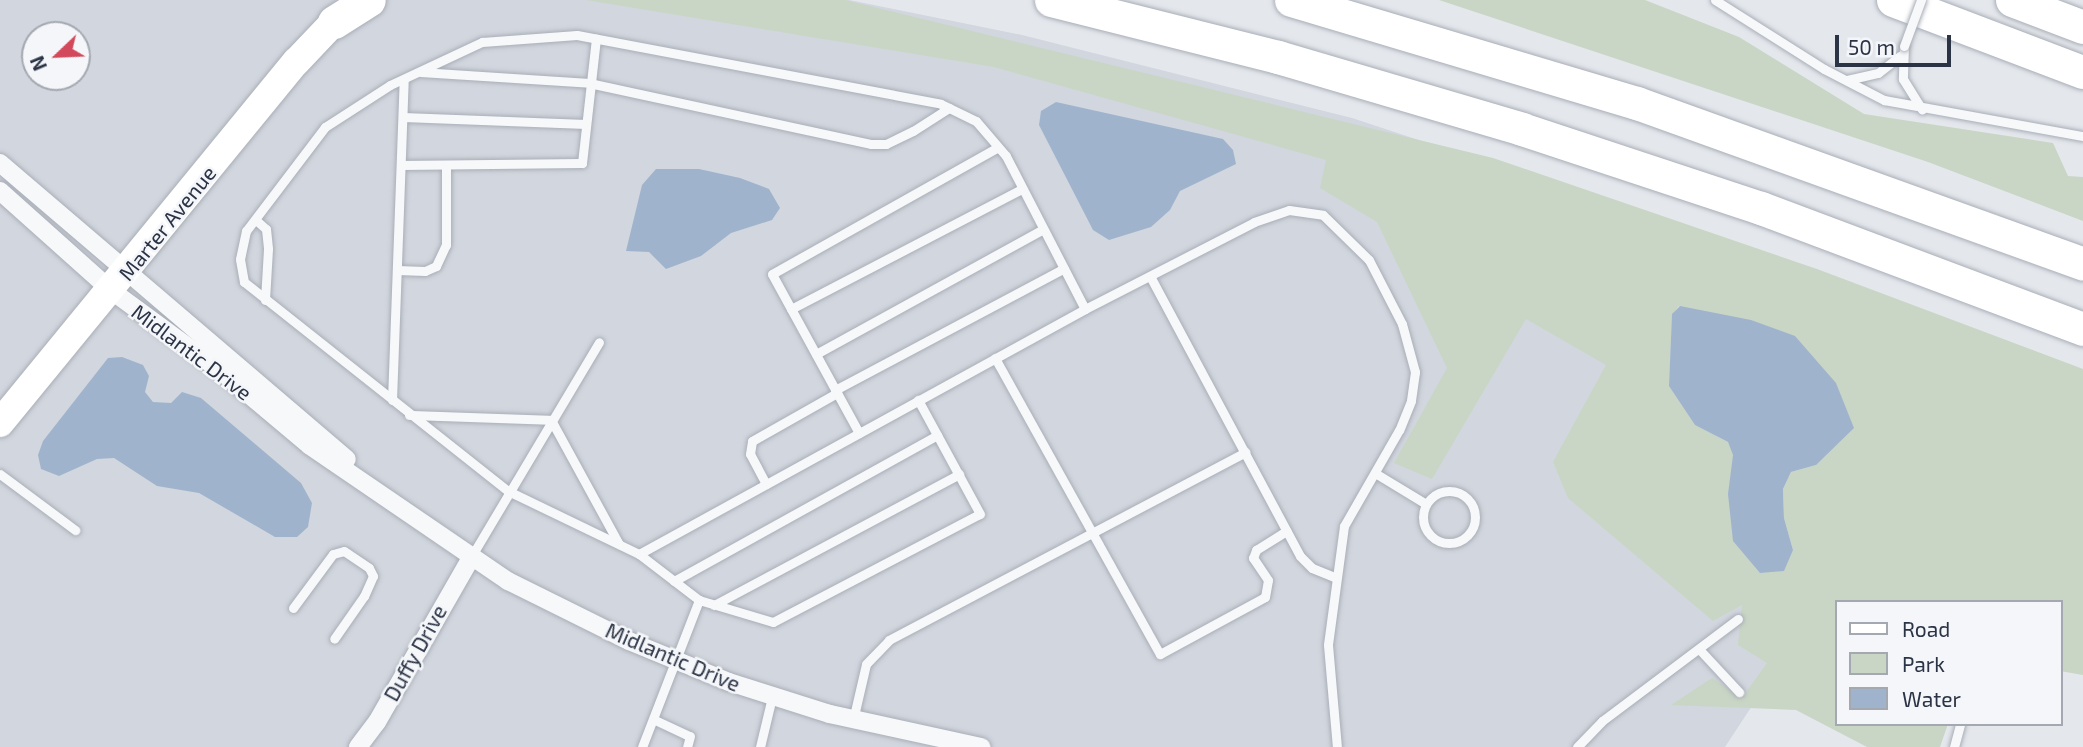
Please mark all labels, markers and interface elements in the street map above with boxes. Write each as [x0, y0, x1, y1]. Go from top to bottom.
north arrow [21, 21, 91, 91]
scale bar [1838, 21, 1954, 65]
text: 50 m [1848, 34, 1895, 59]
text: N [25, 53, 51, 74]
street label: Marter Avenue [113, 160, 221, 286]
street label: Midlantic Drive [127, 299, 257, 405]
street label: Duffy Drive [378, 600, 452, 706]
legend [1834, 600, 2062, 726]
text: Road [1902, 616, 1950, 641]
street label: Midlantic Drive [602, 617, 744, 697]
text: Park [1902, 651, 1945, 676]
text: Water [1902, 686, 1961, 711]

